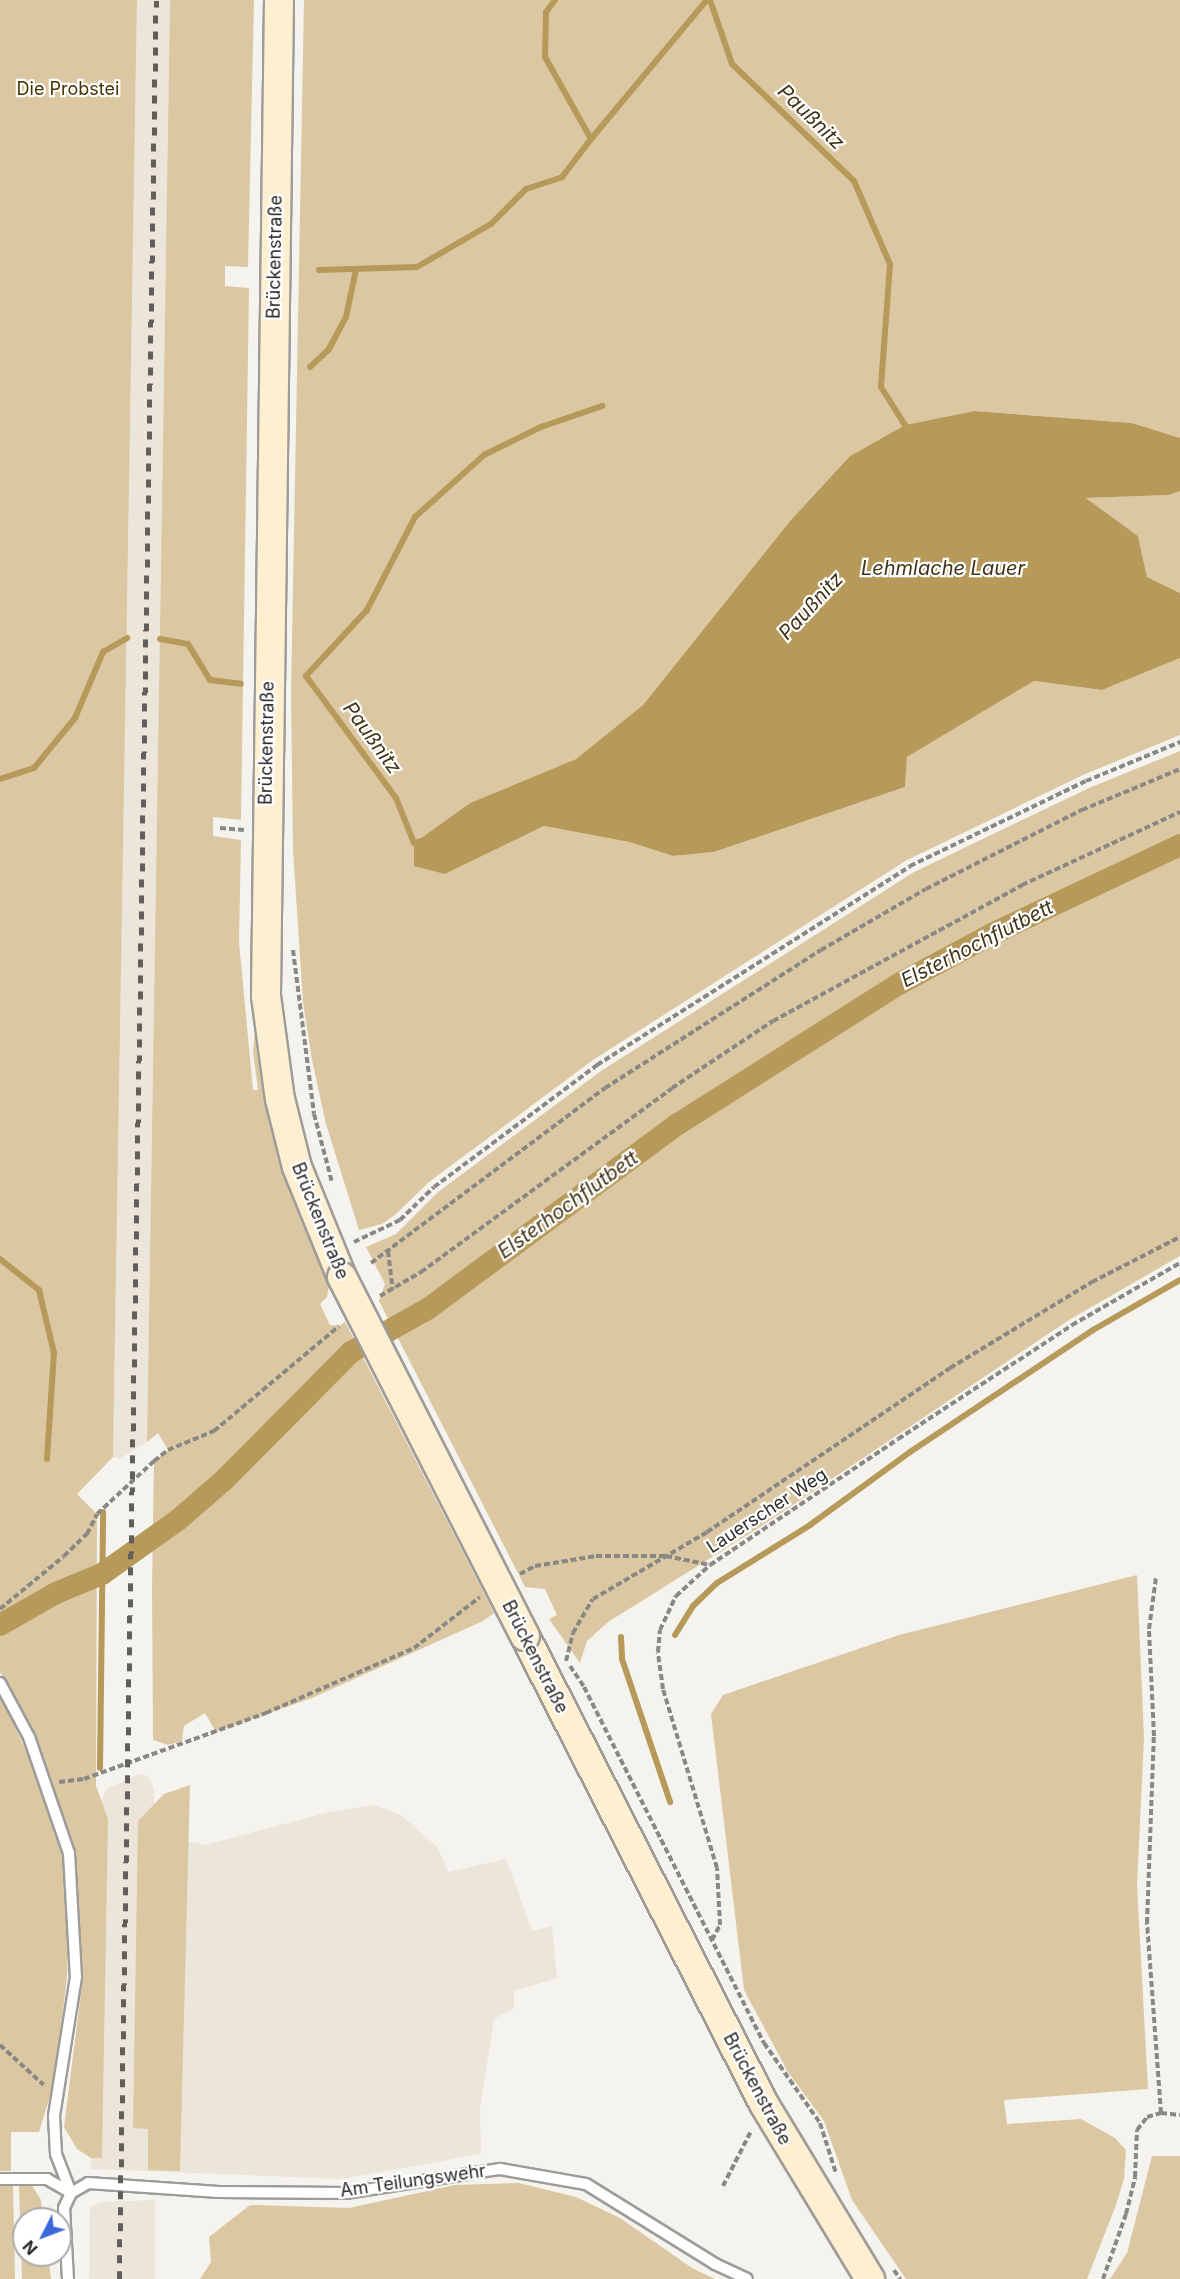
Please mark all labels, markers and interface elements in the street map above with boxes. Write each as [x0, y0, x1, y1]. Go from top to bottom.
park label: Die Probstei [17, 78, 119, 100]
water label: Paußnitz [773, 79, 849, 155]
street label: Brückenstraße [263, 195, 287, 319]
water label: Lehmlache Lauer [861, 556, 1025, 580]
water label: Paußnitz [774, 567, 848, 645]
street label: Brückenstraße [255, 681, 279, 805]
water label: Paußnitz [338, 697, 406, 779]
water label: Elsterhochflutbett [897, 895, 1057, 993]
water label: Elsterhochflutbett [493, 1146, 643, 1264]
street label: Brückenstraße [287, 1159, 353, 1283]
street label: Lauerscher Weg [703, 1464, 831, 1558]
street label: Brückenstraße [497, 1597, 573, 1717]
street label: Brückenstraße [718, 2029, 796, 2149]
street label: Am Teilungswehr [339, 2160, 487, 2202]
north arrow [12, 2207, 72, 2267]
text: N [19, 2236, 42, 2259]

